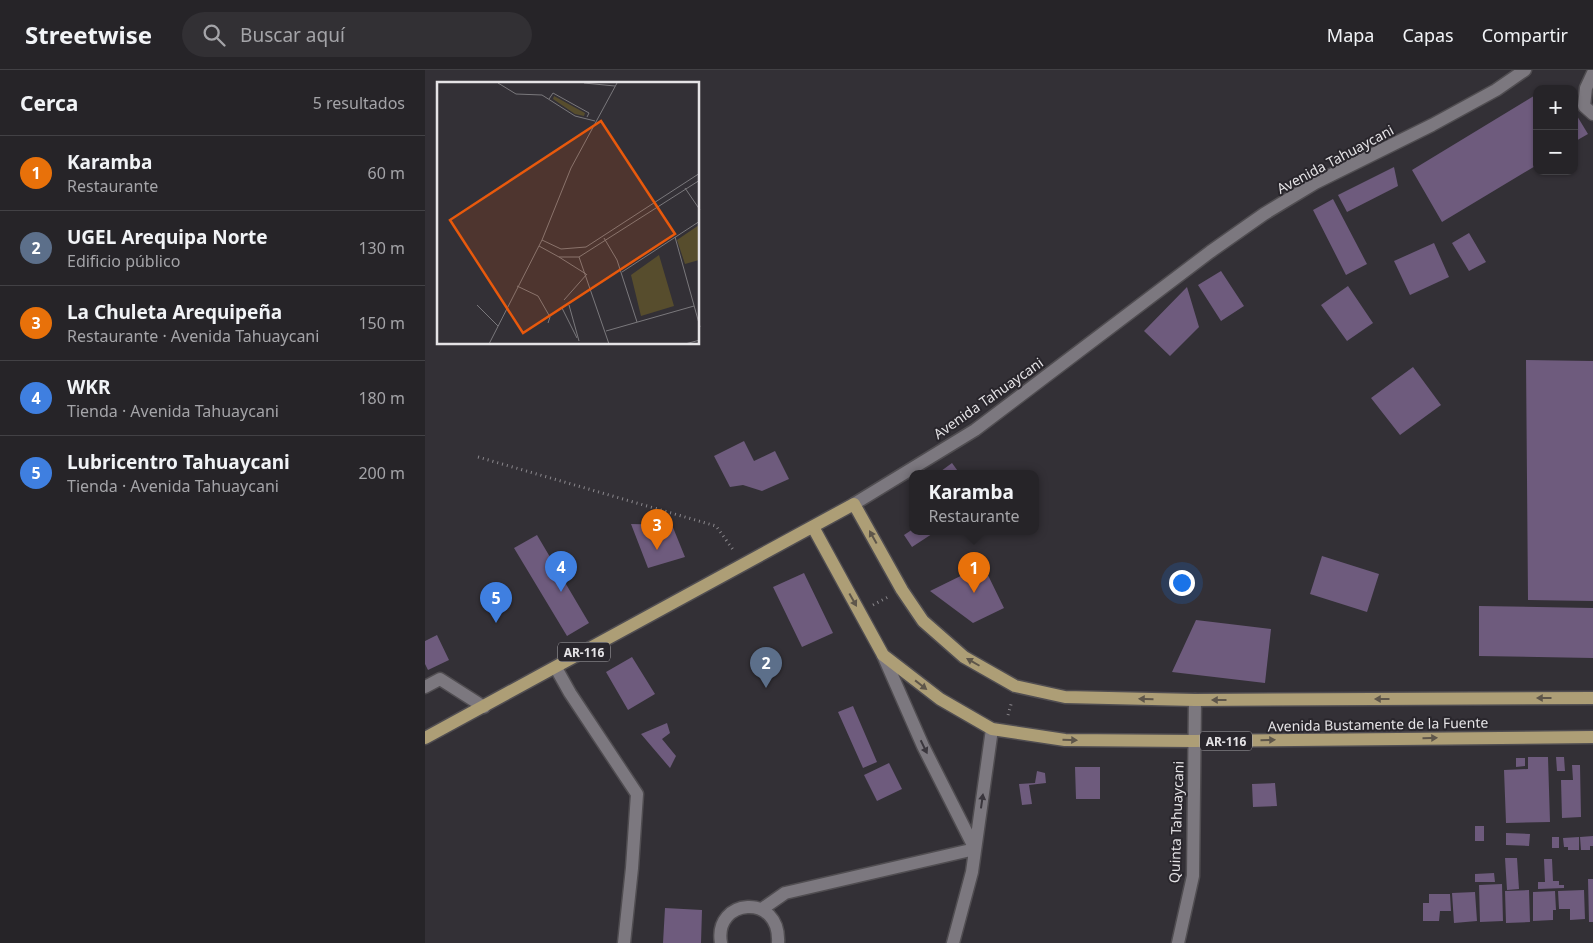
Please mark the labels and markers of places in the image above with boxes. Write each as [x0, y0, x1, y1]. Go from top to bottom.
pin: 3 [641, 509, 673, 550]
pin: 4 [545, 551, 577, 592]
pin: 1 [958, 552, 990, 593]
pin: 5 [480, 582, 512, 623]
pin: 2 [750, 647, 782, 688]

